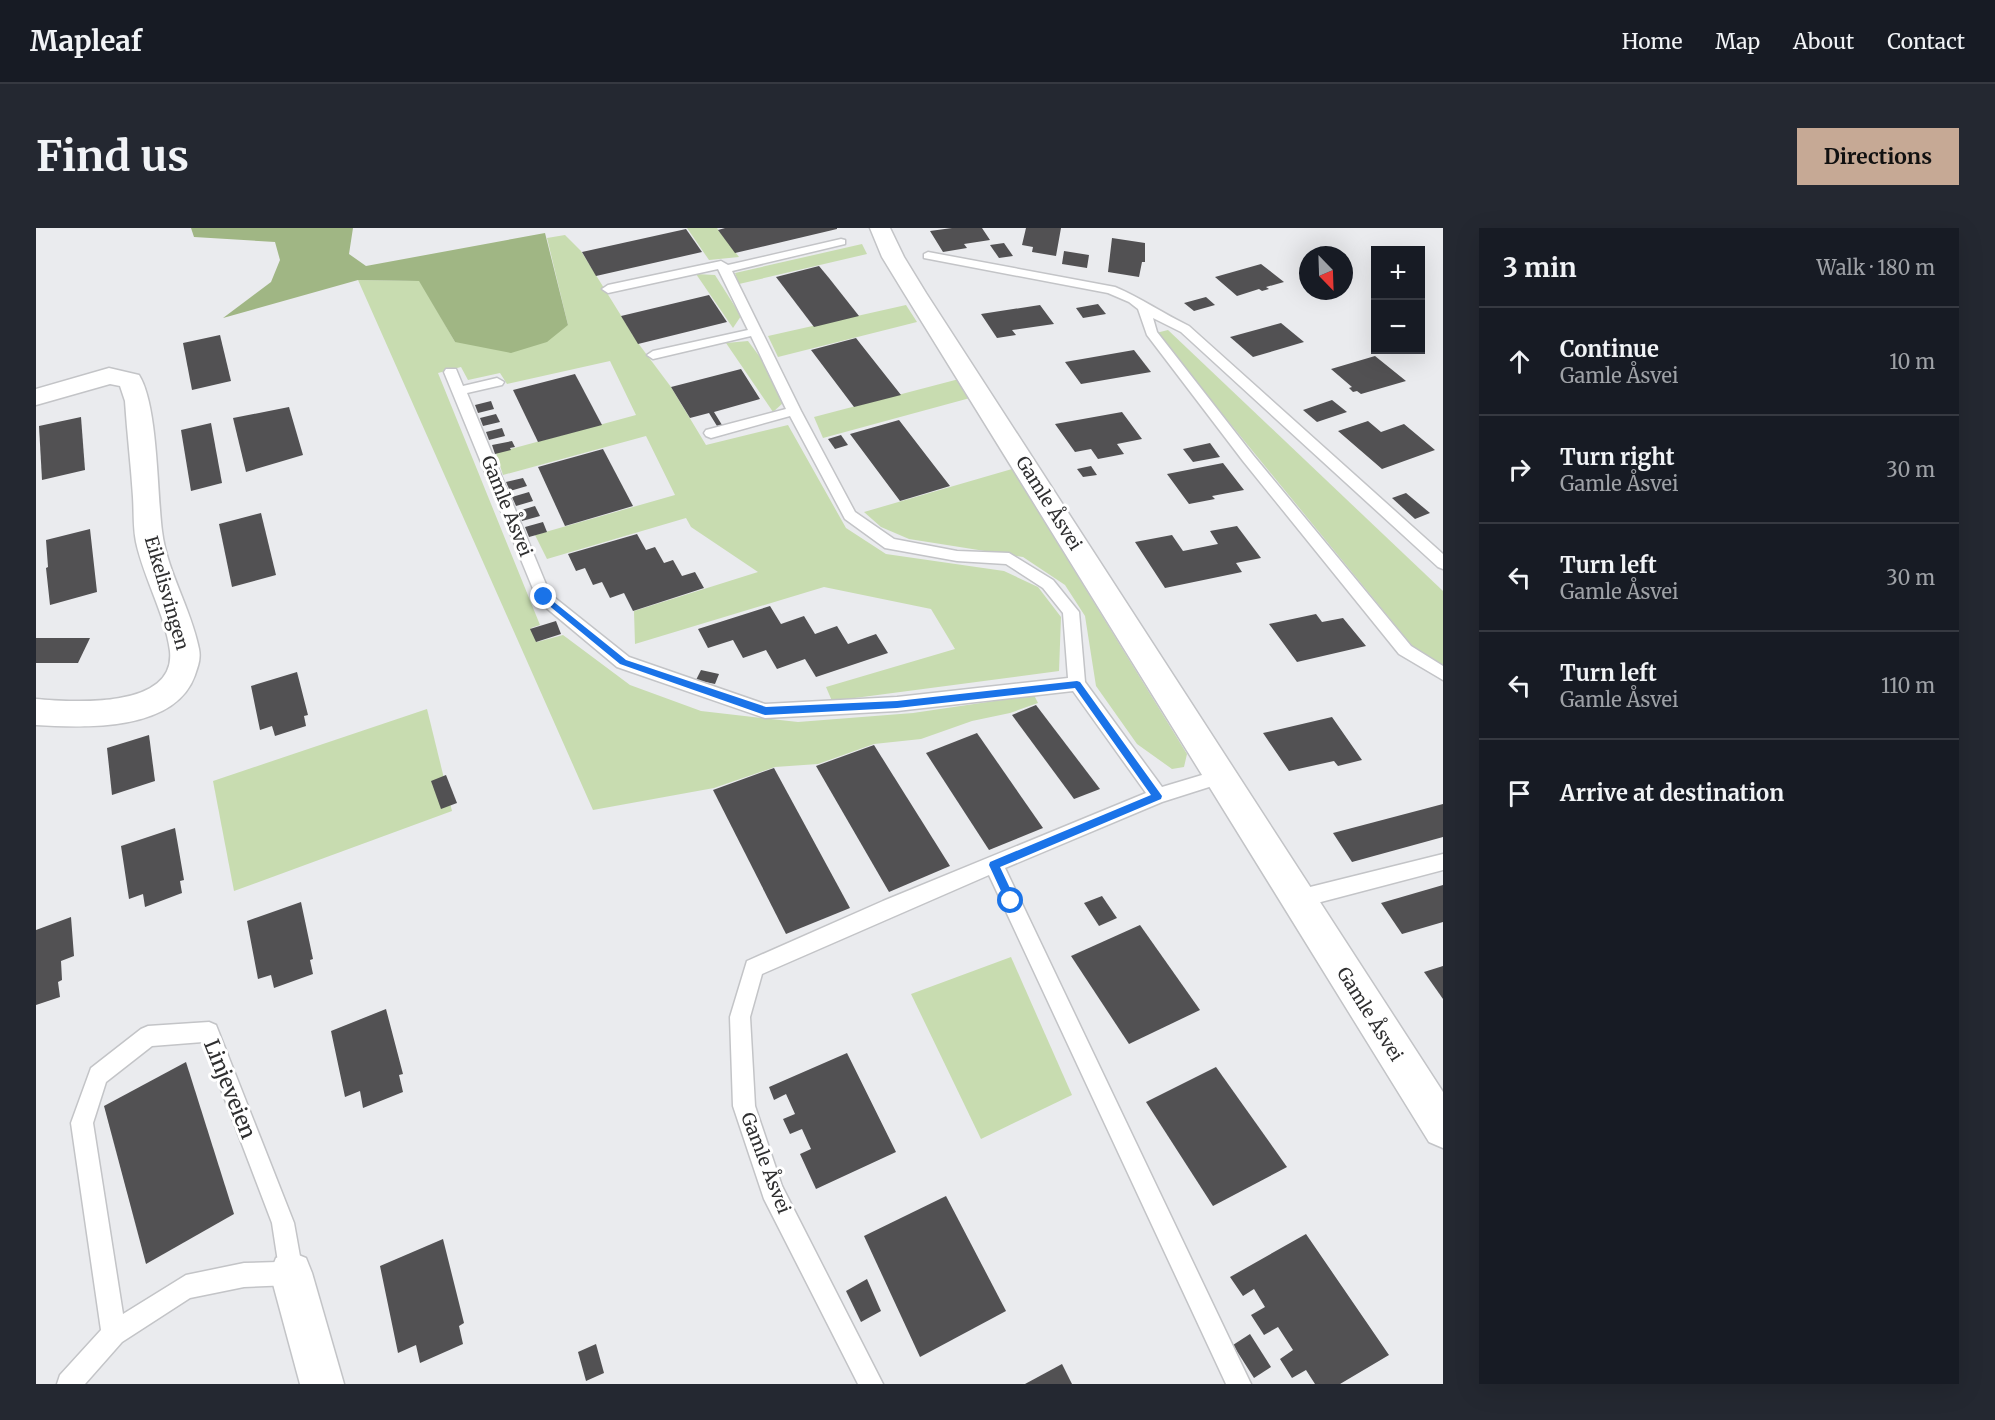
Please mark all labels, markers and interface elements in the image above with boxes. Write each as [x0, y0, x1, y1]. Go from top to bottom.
text: Mapleaf [30, 23, 142, 59]
text: Home [1622, 28, 1682, 55]
text: Map [1715, 28, 1760, 55]
text: About [1793, 28, 1854, 55]
text: Contact [1887, 28, 1965, 55]
button: Directions [1797, 128, 1959, 185]
text: Find us [36, 130, 189, 182]
north arrow [1299, 246, 1353, 300]
map controls [1371, 246, 1425, 354]
button: + [1371, 246, 1425, 300]
text: 3 min [1503, 251, 1577, 284]
text: Walk · 180 m [1817, 255, 1935, 280]
button: − [1371, 300, 1425, 354]
text: Continue [1560, 335, 1659, 363]
icon: ahead [1503, 345, 1536, 378]
text: 10 m [1889, 349, 1935, 374]
text: Gamle Åsvei [1560, 363, 1678, 388]
text: Turn right [1560, 443, 1674, 471]
street label: Gamle Åsvei [476, 452, 538, 560]
street label: Gamle Åsvei [1011, 452, 1087, 554]
icon: right [1503, 453, 1536, 486]
text: 30 m [1886, 457, 1935, 482]
text: Gamle Åsvei [1560, 471, 1678, 496]
street label: Eikelisvingen [140, 533, 194, 653]
text: Turn left [1560, 551, 1657, 579]
icon: left [1503, 561, 1536, 594]
text: 30 m [1886, 565, 1935, 590]
text: Gamle Åsvei [1560, 579, 1678, 604]
route end [530, 583, 556, 609]
text: Turn left [1560, 659, 1657, 687]
icon: left [1503, 669, 1536, 702]
text: 110 m [1881, 673, 1935, 698]
text: Gamle Åsvei [1560, 687, 1678, 712]
icon: arrive [1503, 777, 1536, 810]
text: Arrive at destination [1560, 779, 1784, 807]
route start [997, 887, 1023, 913]
street label: Gamle Åsvei [1332, 963, 1408, 1065]
street label: Linjeveien [198, 1035, 262, 1143]
street label: Gamle Åsvei [736, 1109, 796, 1217]

